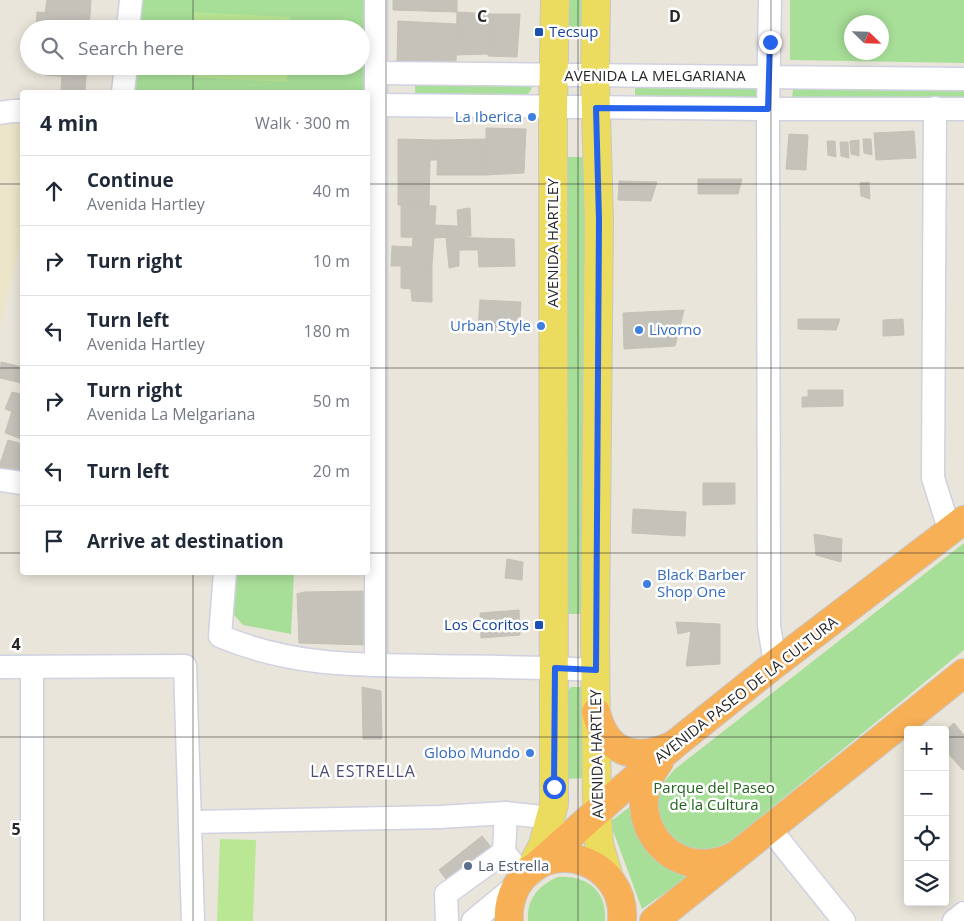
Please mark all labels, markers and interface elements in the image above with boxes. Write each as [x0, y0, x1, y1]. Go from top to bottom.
text: C [477, 5, 487, 27]
text: D [669, 5, 681, 27]
north arrow [844, 15, 889, 60]
search box [20, 20, 370, 75]
place label: Tecsup [549, 21, 598, 41]
marker: Tecsup [533, 26, 545, 38]
route end [759, 31, 782, 54]
icon: search [38, 34, 66, 62]
text: Search here [78, 35, 184, 61]
street label: AVENIDA LA MELGARIANA [564, 65, 746, 85]
place label: La Iberica [455, 106, 522, 126]
text: 4 min [40, 109, 98, 137]
marker: La Iberica [526, 111, 538, 123]
text: Walk · 300 m [255, 112, 350, 134]
text: Continue [87, 167, 174, 193]
icon: ahead [40, 177, 68, 205]
street label: AVENIDA HARTLEY [542, 178, 562, 308]
text: 40 m [313, 180, 350, 202]
text: Avenida Hartley [87, 193, 205, 215]
icon: right [40, 247, 68, 275]
text: Turn right [87, 248, 182, 274]
text: 10 m [313, 250, 350, 272]
text: Turn left [87, 307, 169, 333]
place label: Urban Style [450, 315, 531, 335]
icon: left [40, 317, 68, 345]
place label: Livorno [649, 319, 702, 339]
text: 180 m [304, 320, 350, 342]
marker: Urban Style [535, 320, 547, 332]
marker: Livorno [633, 324, 645, 336]
text: Avenida Hartley [87, 333, 205, 355]
text: Turn right [87, 377, 182, 403]
icon: right [40, 387, 68, 415]
text: 50 m [313, 390, 350, 412]
text: Avenida La Melgariana [87, 403, 255, 425]
icon: left [40, 457, 68, 485]
text: Turn left [87, 458, 169, 484]
text: 20 m [313, 460, 350, 482]
icon: arrive [40, 527, 68, 555]
text: Arrive at destination [87, 528, 284, 554]
place label: Black Barber Shop One [657, 564, 746, 601]
marker: Black Barber Shop One [641, 578, 653, 590]
street label: AVENIDA PASEO DE LA CULTURA [650, 611, 842, 767]
place label: Los Ccoritos [444, 614, 529, 634]
marker: Los Ccoritos [533, 619, 545, 631]
text: 4 [11, 633, 21, 655]
street label: AVENIDA HARTLEY [585, 689, 607, 819]
map controls [904, 726, 949, 906]
button: + [904, 726, 949, 771]
place label: Globo Mundo [424, 742, 520, 762]
marker: Globo Mundo [524, 747, 536, 759]
district label: LA ESTRELLA [310, 760, 416, 782]
button: − [904, 771, 949, 816]
route start [543, 776, 566, 799]
park label: Parque del Paseo de la Cultura [653, 777, 775, 814]
button: locate [904, 816, 949, 861]
text: 5 [11, 818, 21, 840]
place label: La Estrella [478, 855, 549, 875]
marker: La Estrella [462, 860, 474, 872]
button: layers [904, 861, 949, 906]

